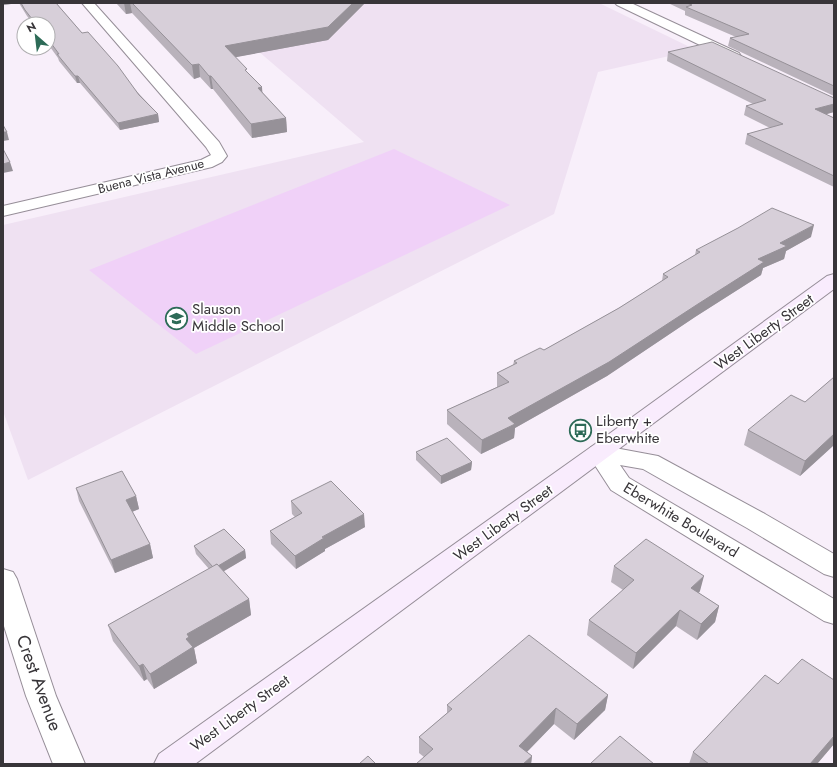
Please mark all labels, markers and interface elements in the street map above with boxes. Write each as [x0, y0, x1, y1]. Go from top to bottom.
north arrow [16, 16, 56, 56]
text: N [24, 18, 39, 36]
street label: Buena Vista Avenue [96, 154, 206, 198]
street label: West Liberty Street [710, 288, 819, 376]
place label: Slauson Middle School [192, 298, 284, 337]
school or university icon: Slauson Middle School [163, 305, 189, 331]
place label: Liberty + Eberwhite [596, 410, 660, 449]
bus stop icon: Liberty + Eberwhite [568, 417, 594, 443]
street label: Eberwhite Boulevard [619, 477, 743, 563]
street label: West Liberty Street [449, 479, 558, 567]
street label: Crest Avenue [10, 631, 68, 735]
street label: West Liberty Street [186, 669, 295, 757]

